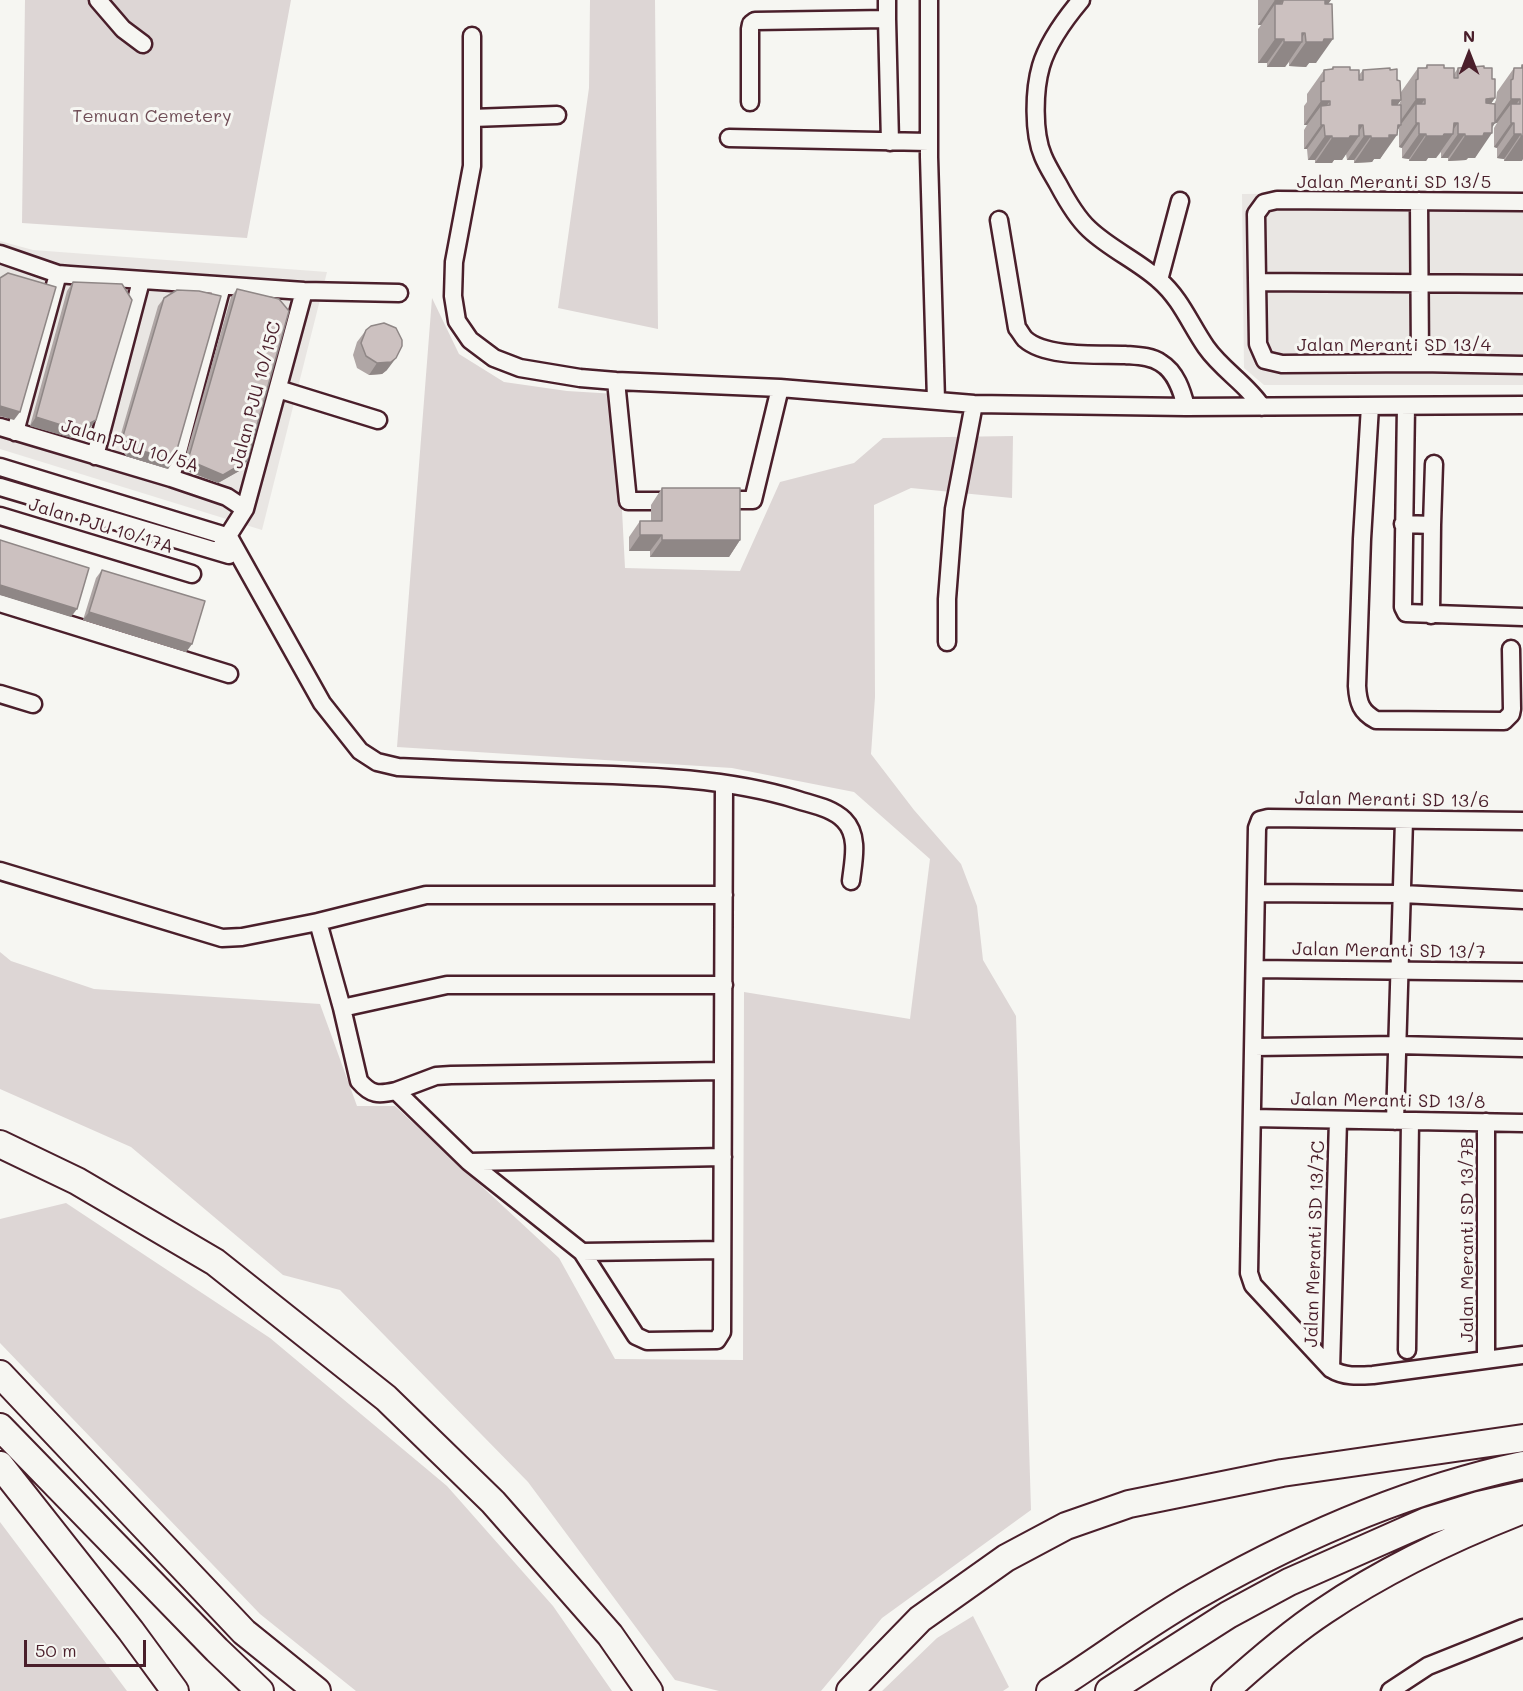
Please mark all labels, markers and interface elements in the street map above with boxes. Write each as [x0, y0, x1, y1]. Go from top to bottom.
north arrow [1439, 24, 1499, 84]
text: N [1463, 25, 1475, 46]
park label: Temuan Cemetery [72, 105, 232, 127]
street label: Jalan Meranti SD 13/5 [1297, 171, 1491, 193]
street label: Jalan PJU 10/15C [226, 319, 286, 471]
street label: Jalan Meranti SD 13/4 [1297, 334, 1491, 356]
street label: Jalan PJU 10/5A [59, 415, 201, 477]
street label: Jalan PJU 10/17A [26, 494, 176, 558]
street label: Jalan Meranti SD 13/6 [1295, 788, 1489, 812]
street label: Jalan Meranti SD 13/7 [1292, 939, 1486, 963]
street label: Jalan Meranti SD 13/8 [1291, 1089, 1485, 1113]
street label: Jalan Meranti SD 13/7B [1456, 1138, 1478, 1342]
street label: Jalan Meranti SD 13/7C [1301, 1140, 1329, 1348]
scale bar [27, 1628, 148, 1666]
text: 50 m [35, 1638, 77, 1662]

